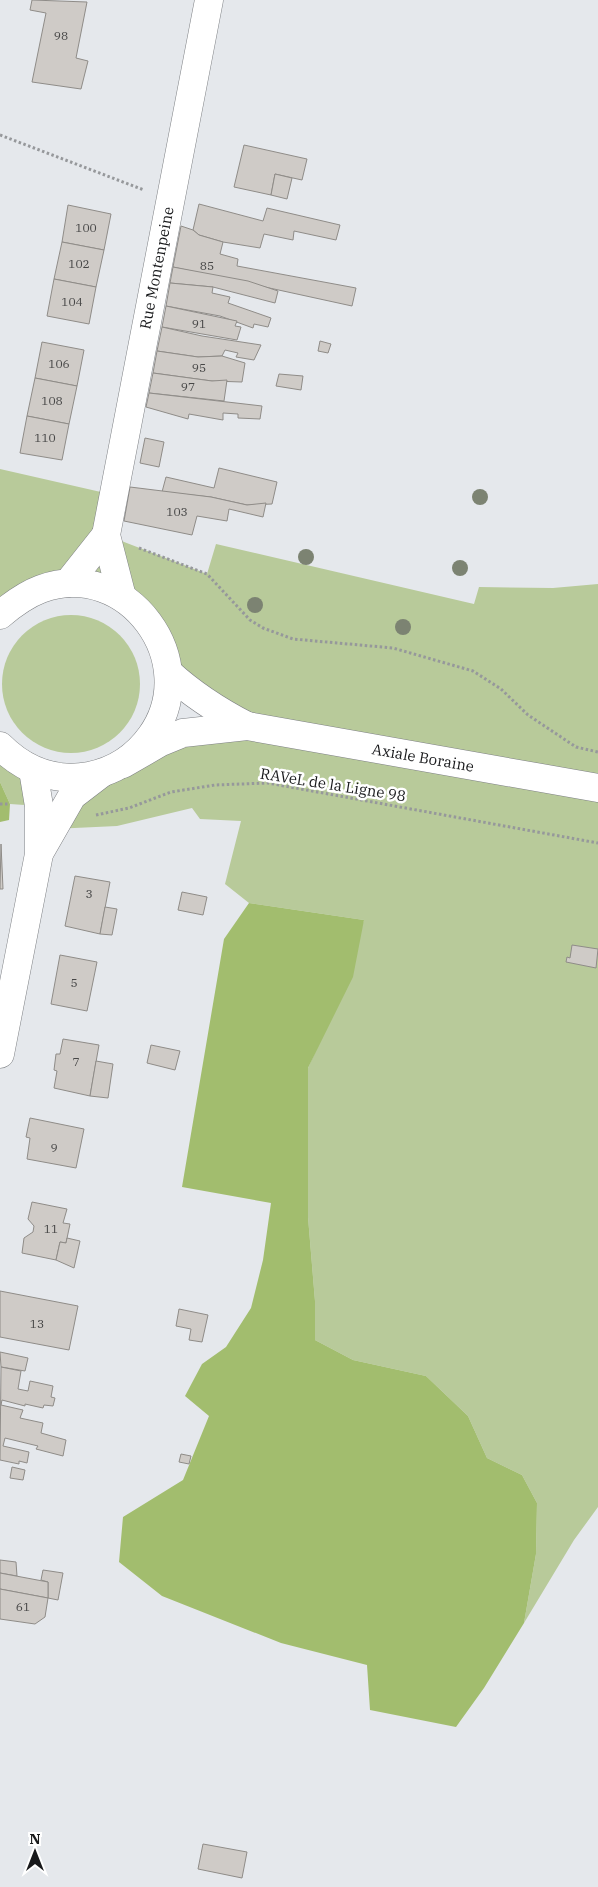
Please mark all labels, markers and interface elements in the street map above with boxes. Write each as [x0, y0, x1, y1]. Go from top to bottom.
house number: 98 [54, 28, 68, 43]
street label: Rue Montenpeine [135, 205, 178, 331]
house number: 100 [75, 220, 97, 235]
house number: 102 [68, 256, 90, 271]
house number: 85 [200, 258, 214, 273]
house number: 104 [61, 294, 83, 309]
house number: 91 [192, 316, 206, 331]
house number: 106 [48, 356, 70, 371]
house number: 95 [192, 360, 206, 375]
house number: 97 [181, 379, 195, 394]
house number: 108 [41, 393, 63, 408]
house number: 110 [34, 430, 56, 445]
house number: 103 [166, 504, 188, 519]
street label: Axiale Boraine [371, 739, 476, 776]
street label: RAVeL de la Ligne 98 [259, 764, 407, 805]
house number: 3 [85, 886, 93, 901]
house number: 5 [70, 975, 78, 990]
house number: 7 [72, 1054, 80, 1069]
house number: 9 [50, 1140, 58, 1155]
house number: 11 [44, 1221, 58, 1236]
house number: 13 [30, 1316, 44, 1331]
house number: 61 [16, 1599, 30, 1614]
north arrow [10, 1827, 60, 1877]
text: N [29, 1830, 41, 1848]

